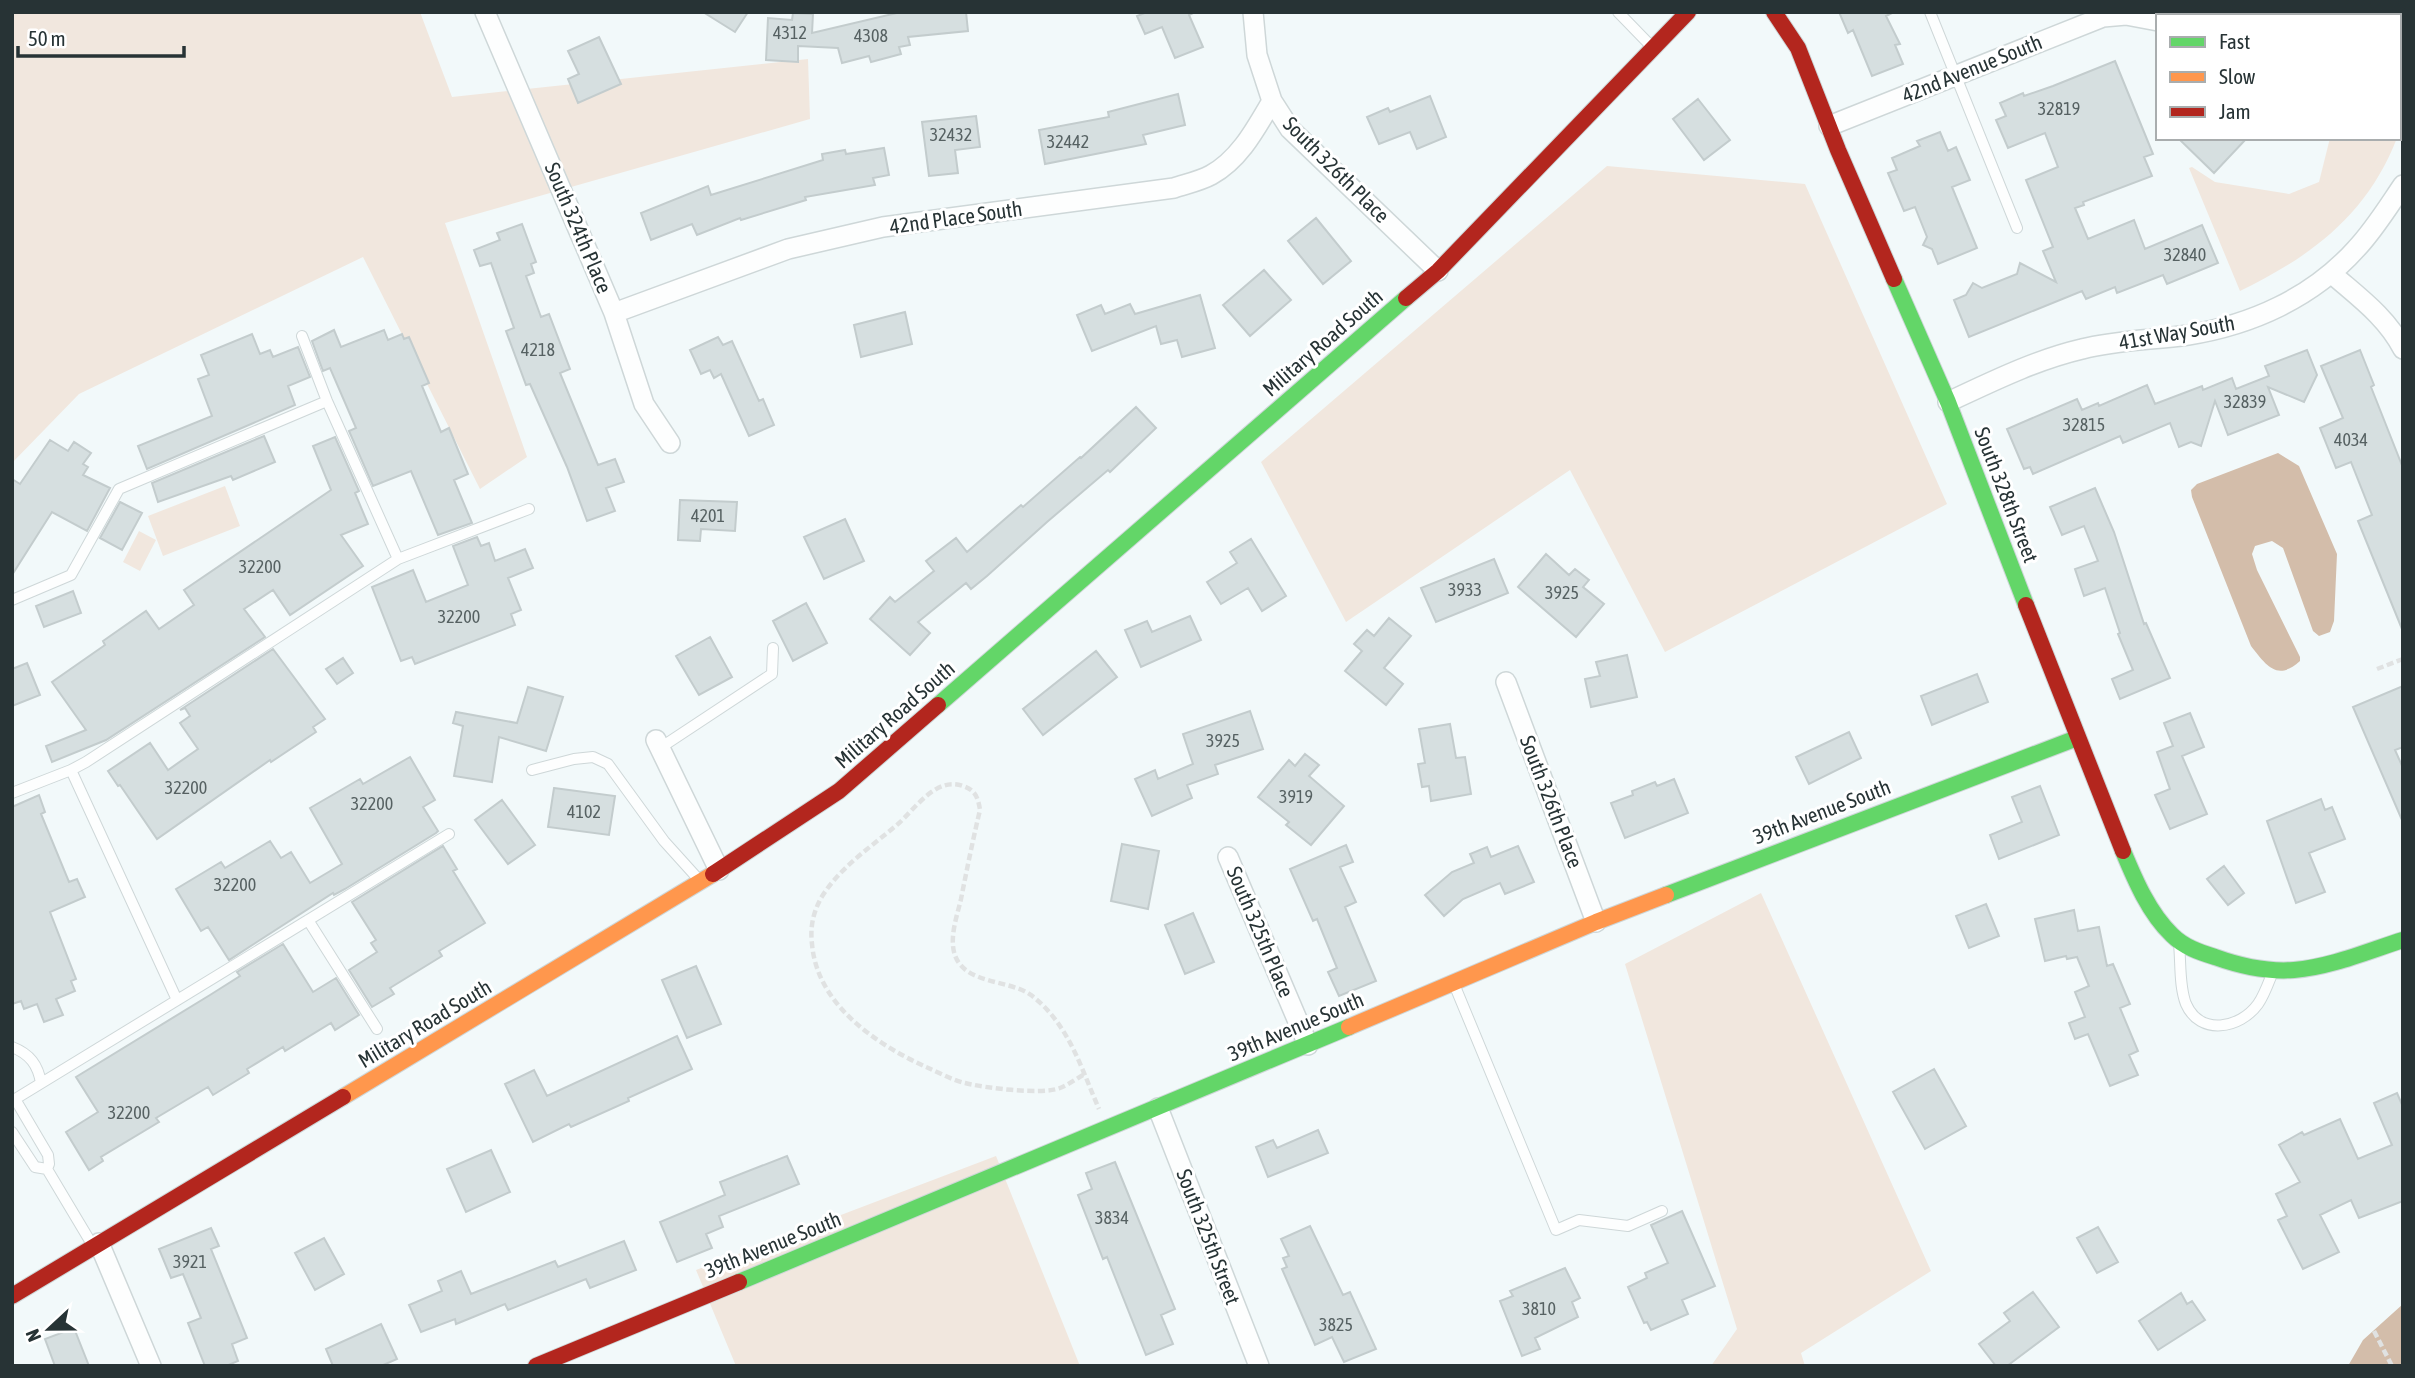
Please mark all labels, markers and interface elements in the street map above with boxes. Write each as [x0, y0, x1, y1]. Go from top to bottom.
scale bar [18, 14, 184, 58]
legend [2156, 14, 2401, 140]
house number: 4312 [773, 22, 807, 43]
house number: 4308 [854, 25, 888, 46]
text: 50 m [28, 26, 66, 50]
street label: 42nd Avenue South [1898, 29, 2045, 107]
text: Fast [2219, 29, 2250, 53]
text: Slow [2219, 64, 2256, 88]
house number: 32819 [2038, 98, 2080, 119]
text: Jam [2219, 99, 2251, 123]
street label: South 326th Place [1279, 111, 1395, 227]
house number: 32432 [930, 124, 972, 145]
house number: 32442 [1047, 131, 1089, 152]
street label: South 324th Place [541, 159, 617, 297]
street label: 42nd Place South [888, 196, 1024, 238]
house number: 32840 [2164, 244, 2206, 265]
street label: Military Road South [1258, 284, 1387, 401]
street label: 41st Way South [2117, 310, 2237, 354]
house number: 4218 [521, 339, 555, 360]
house number: 32839 [2224, 391, 2266, 412]
house number: 32815 [2063, 414, 2105, 435]
street label: South 328th Street [1970, 424, 2044, 566]
house number: 4034 [2334, 429, 2368, 450]
house number: 4201 [691, 505, 725, 526]
house number: 32200 [239, 556, 281, 577]
house number: 3933 [1448, 579, 1482, 600]
house number: 3925 [1545, 582, 1579, 603]
house number: 32200 [438, 606, 480, 627]
street label: Military Road South [830, 656, 959, 773]
house number: 3925 [1206, 730, 1240, 751]
street label: South 326th Place [1516, 732, 1588, 871]
street label: 39th Avenue South [1750, 774, 1894, 848]
house number: 32200 [165, 777, 207, 798]
house number: 3919 [1279, 786, 1313, 807]
house number: 32200 [351, 793, 393, 814]
house number: 4102 [567, 801, 601, 822]
street label: South 325th Place [1223, 863, 1299, 1001]
house number: 32200 [214, 874, 256, 895]
street label: Military Road South [354, 974, 495, 1072]
street label: 39th Avenue South [1224, 987, 1367, 1065]
house number: 32200 [108, 1102, 150, 1123]
street label: South 325th Street [1172, 1166, 1246, 1308]
street label: 39th Avenue South [701, 1206, 844, 1282]
house number: 3834 [1095, 1207, 1129, 1228]
house number: 3921 [173, 1251, 207, 1272]
north arrow [14, 1294, 84, 1364]
house number: 3810 [1522, 1298, 1556, 1319]
house number: 3825 [1319, 1314, 1353, 1335]
text: N [21, 1326, 46, 1345]

